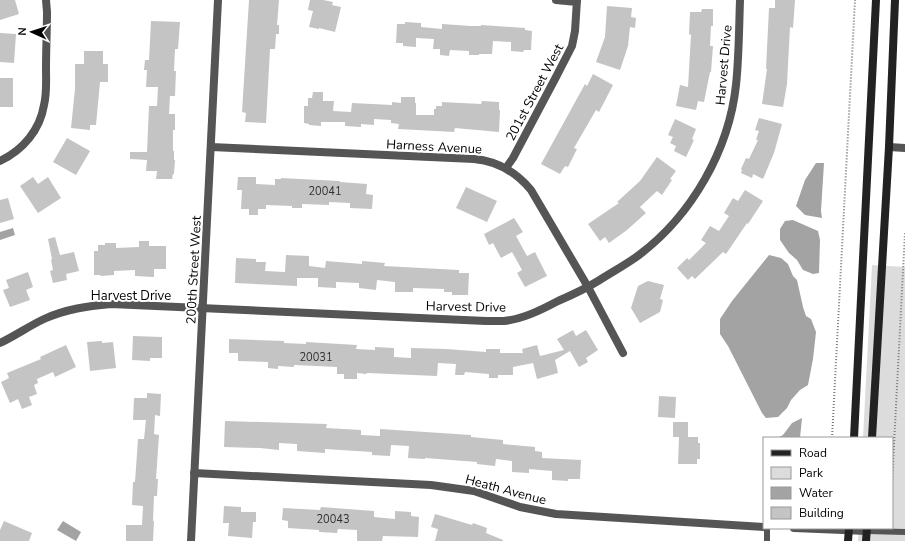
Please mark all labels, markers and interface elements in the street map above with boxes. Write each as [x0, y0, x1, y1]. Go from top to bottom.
north arrow [12, 12, 52, 52]
street label: Harvest Drive [712, 24, 736, 106]
text: N [15, 27, 30, 36]
street label: 201st Street West [502, 40, 568, 144]
street label: Harness Avenue [386, 136, 482, 158]
house number: 20041 [309, 184, 342, 199]
street label: 200th Street West [182, 215, 206, 325]
street label: Harvest Drive [91, 287, 171, 305]
street label: Harvest Drive [426, 297, 506, 317]
house number: 20031 [300, 350, 333, 365]
legend [763, 437, 893, 529]
text: Road [799, 445, 827, 461]
text: Park [799, 465, 824, 481]
street label: Heath Avenue [463, 471, 548, 509]
text: Water [799, 485, 833, 501]
text: Building [799, 505, 844, 521]
house number: 20043 [317, 512, 350, 527]

